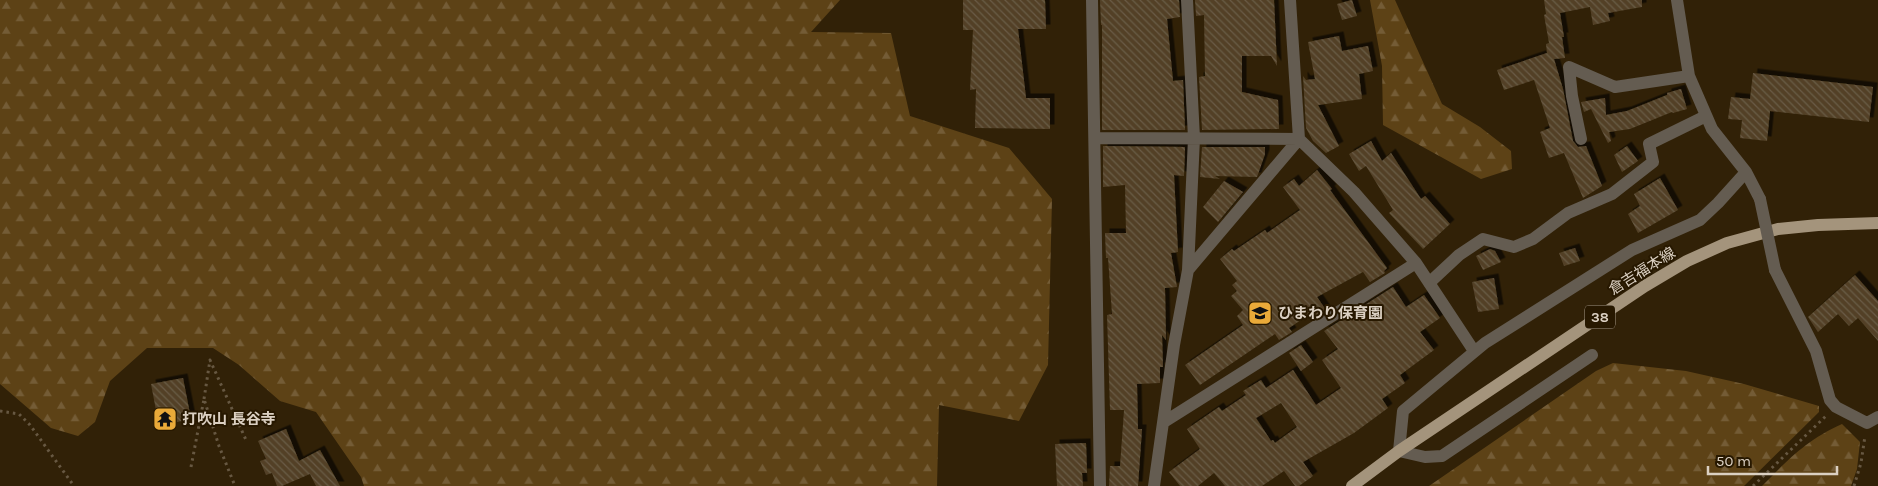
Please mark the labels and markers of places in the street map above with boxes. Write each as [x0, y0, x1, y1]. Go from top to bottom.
school or university icon: ひまわり保育園 [1247, 300, 1273, 326]
place label: ひまわり保育園 [1278, 304, 1383, 322]
temple icon: 打吹山 長谷寺 [152, 406, 178, 432]
place label: 打吹山 長谷寺 [182, 410, 276, 428]

